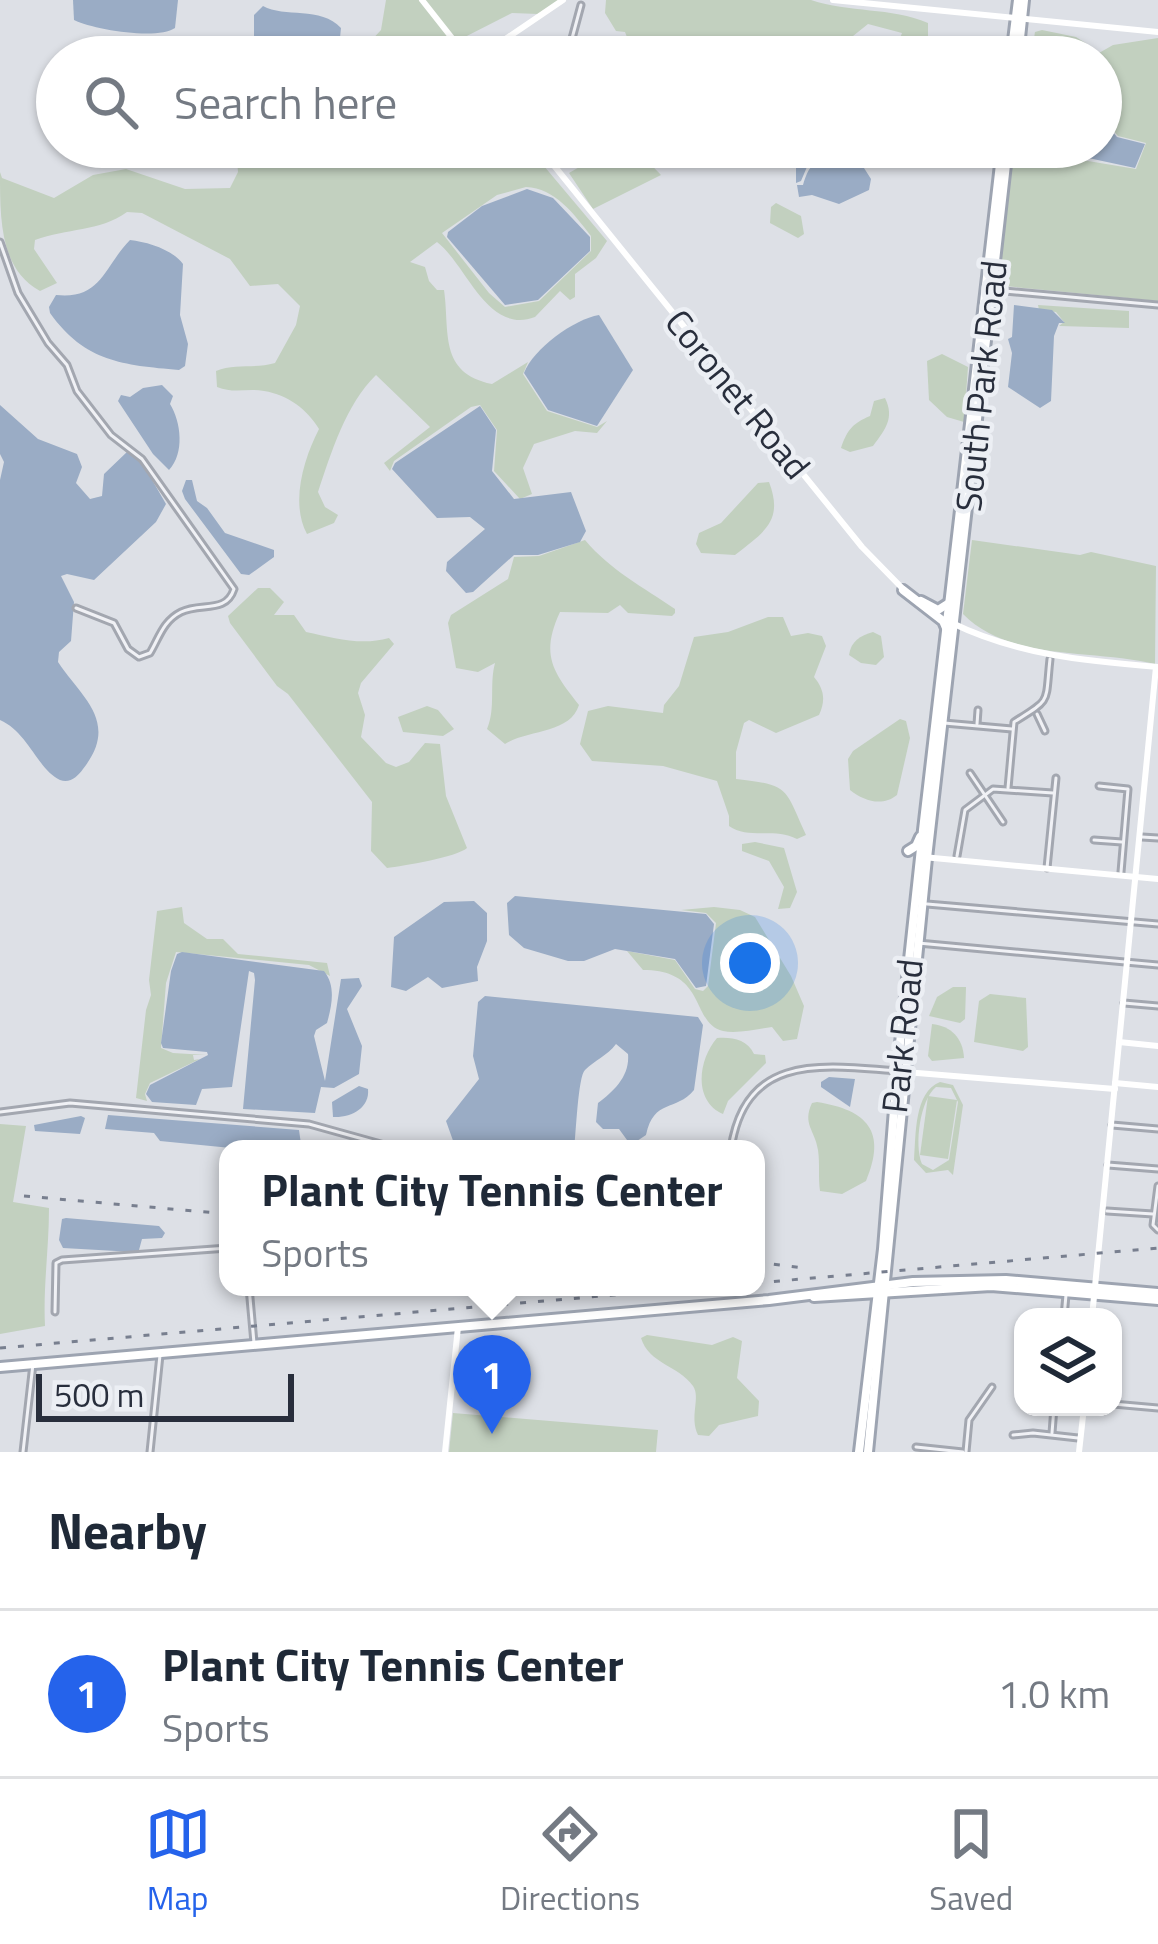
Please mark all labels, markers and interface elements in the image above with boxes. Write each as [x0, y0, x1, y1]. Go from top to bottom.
search box [36, 36, 1122, 168]
text: Search here [174, 68, 397, 136]
icon: search [78, 69, 144, 135]
street label: South Park Road [940, 258, 1021, 514]
street label: Coronet Road [652, 297, 824, 491]
your location [720, 933, 780, 993]
street label: Park Road [866, 956, 937, 1116]
popup [219, 1140, 765, 1296]
text: Plant City Tennis Center [261, 1155, 723, 1223]
text: Sports [261, 1223, 369, 1282]
map controls [1014, 1308, 1122, 1416]
button: layers [1014, 1308, 1122, 1416]
pin: 1 [453, 1335, 531, 1434]
scale bar [36, 1368, 294, 1421]
text: 500 m [54, 1370, 144, 1420]
text: Nearby [48, 1491, 207, 1569]
text: Plant City Tennis Center [162, 1630, 624, 1698]
text: 1 [76, 1664, 98, 1723]
text: 1.0 km [998, 1664, 1110, 1723]
text: Sports [162, 1698, 270, 1757]
tab: Map [145, 1801, 211, 1923]
tab: Directions [500, 1801, 640, 1923]
tab: Saved [929, 1801, 1013, 1923]

